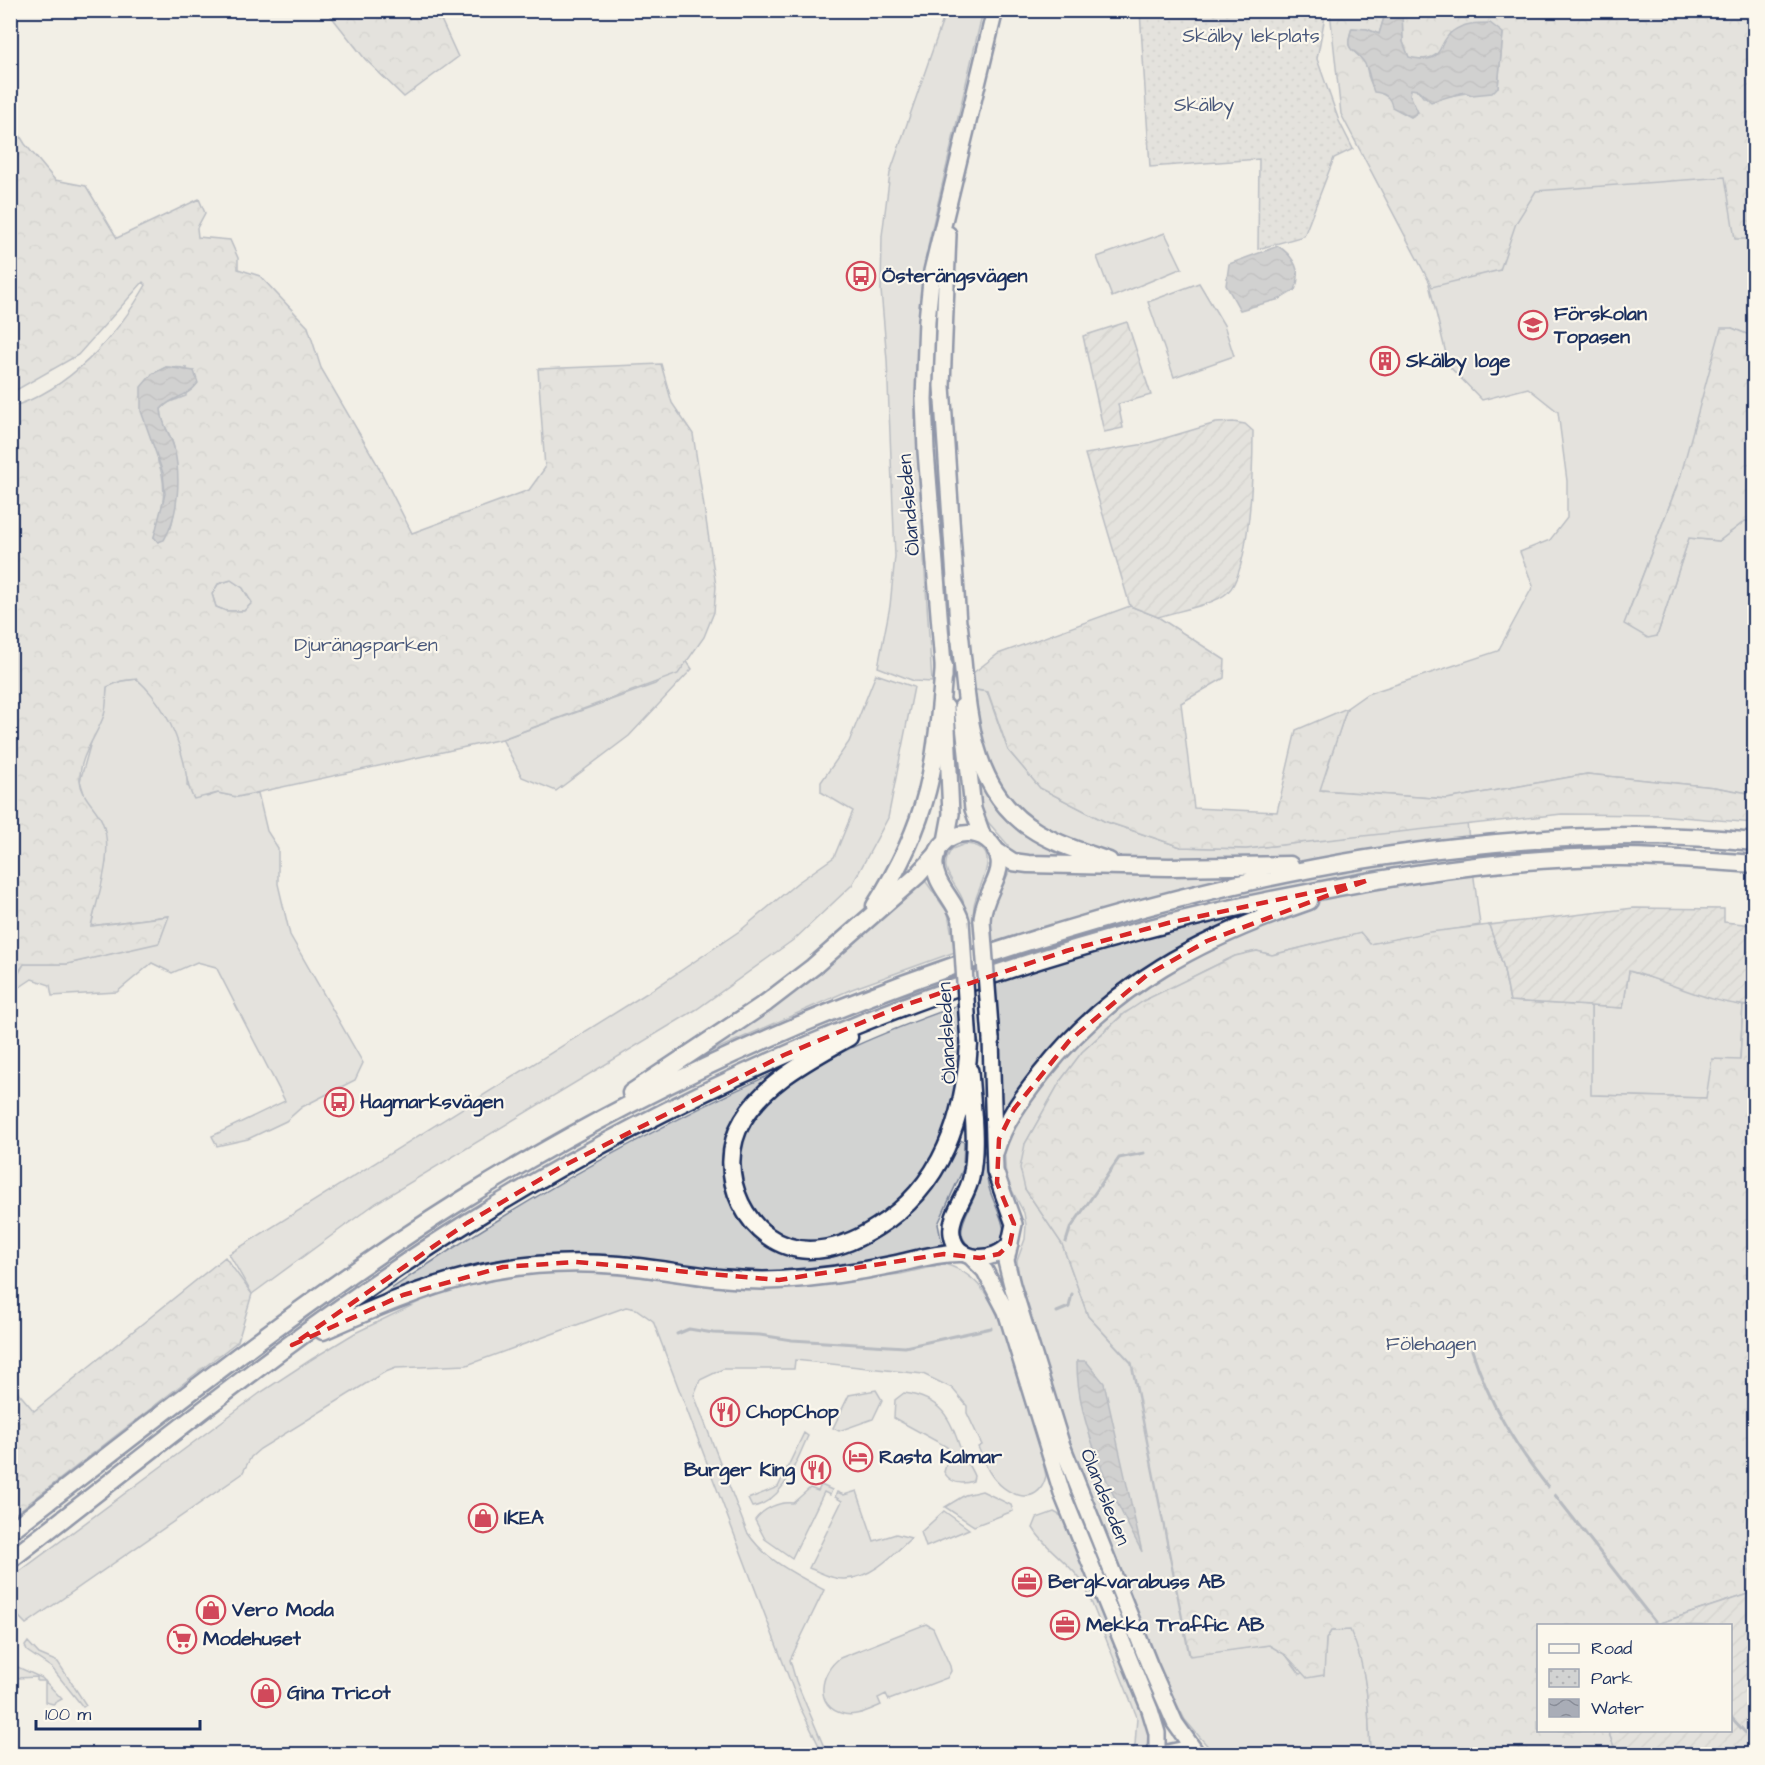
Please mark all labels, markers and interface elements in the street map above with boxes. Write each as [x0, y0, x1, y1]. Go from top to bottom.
park label: Skälby lekplats [1182, 22, 1320, 51]
park label: Skälby [1174, 91, 1234, 120]
bus stop icon: Österängsvägen [845, 260, 877, 292]
place label: Österängsvägen [882, 262, 1028, 291]
place label: Förskolan Topasen [1553, 300, 1647, 351]
school or university icon: Förskolan Topasen [1517, 309, 1549, 341]
building icon: Skälby loge [1369, 345, 1401, 377]
place label: Skälby loge [1405, 347, 1510, 376]
street label: Ölandsleden [891, 453, 927, 557]
park label: Djurängsparken [294, 631, 438, 660]
street label: Ölandsleden [930, 981, 964, 1085]
bus stop icon: Hagmarksvägen [323, 1086, 355, 1118]
place label: Hagmarksvägen [360, 1088, 503, 1117]
park label: Fölehagen [1386, 1330, 1476, 1359]
restaurant icon: ChopChop [709, 1396, 741, 1428]
place label: ChopChop [746, 1398, 840, 1426]
hotel icon: Rasta Kalmar [842, 1441, 874, 1473]
place label: Rasta Kalmar [879, 1443, 1003, 1471]
street label: Ölandsleden [1073, 1444, 1137, 1550]
restaurant icon: Burger King [800, 1454, 832, 1486]
place label: Burger King [684, 1456, 796, 1485]
shop icon: IKEA [467, 1502, 499, 1534]
place label: IKEA [504, 1504, 544, 1532]
office icon: Bergkvarabuss AB [1011, 1566, 1043, 1598]
place label: Bergkvarabuss AB [1048, 1568, 1226, 1597]
shop icon: Vero Moda [195, 1594, 227, 1626]
place label: Vero Moda [231, 1596, 335, 1624]
office icon: Mekka Traffic AB [1049, 1609, 1081, 1641]
place label: Mekka Traffic AB [1086, 1611, 1265, 1639]
supermarket icon: Modehuset [166, 1623, 198, 1655]
legend [1537, 1624, 1732, 1732]
place label: Modehuset [203, 1625, 302, 1653]
text: Road [1591, 1636, 1632, 1661]
text: Park [1591, 1666, 1633, 1691]
shop icon: Gina Tricot [250, 1677, 282, 1709]
place label: Gina Tricot [287, 1679, 391, 1707]
scale bar [36, 1693, 200, 1731]
text: Water [1591, 1696, 1644, 1721]
text: 100 m [45, 1702, 91, 1727]

